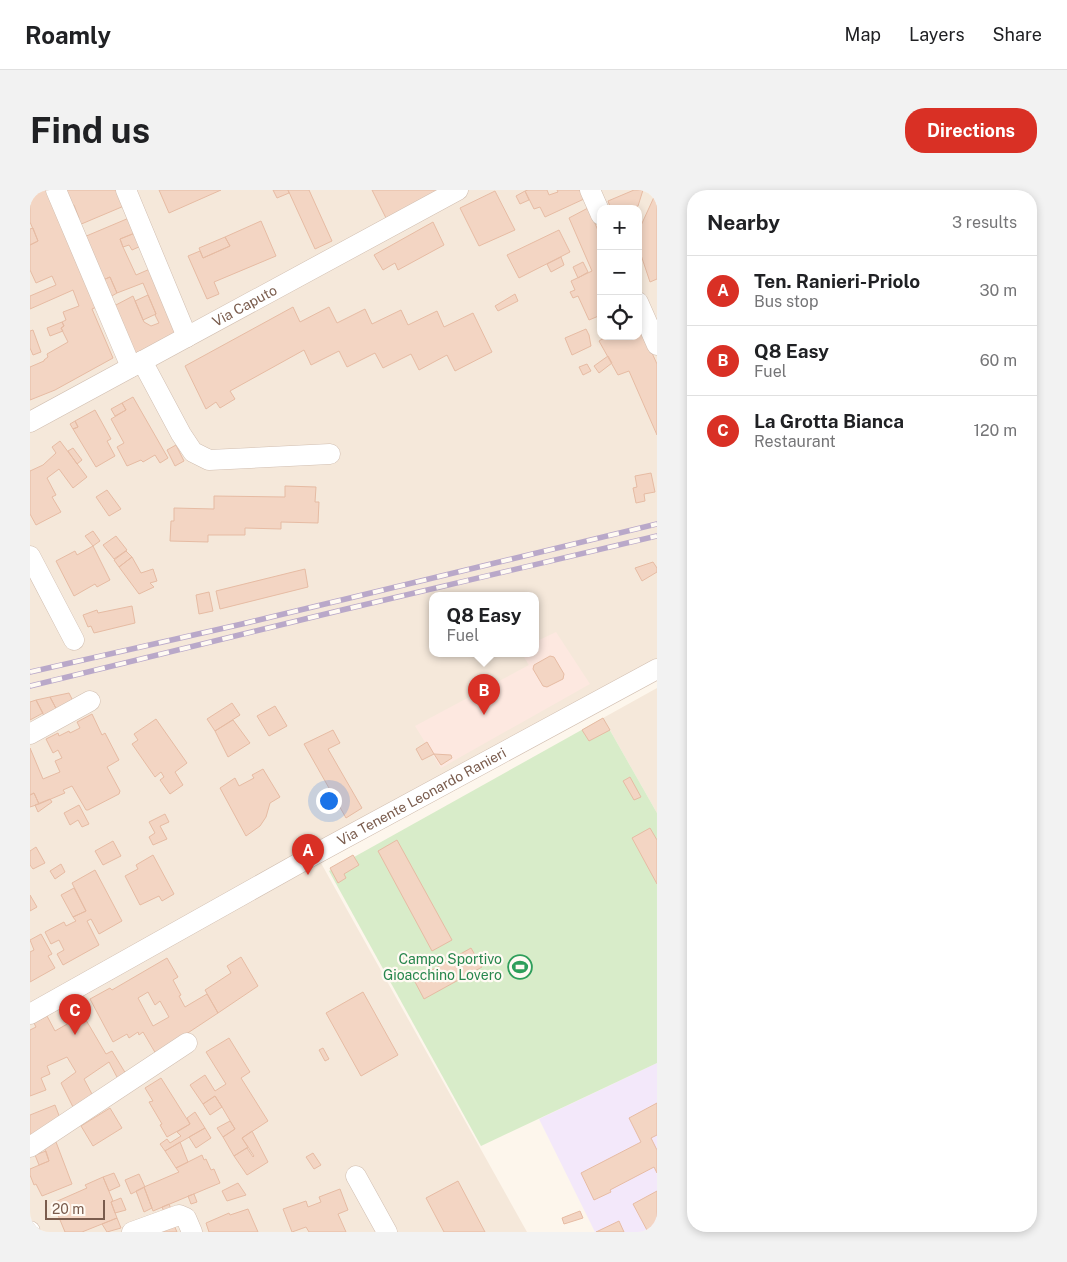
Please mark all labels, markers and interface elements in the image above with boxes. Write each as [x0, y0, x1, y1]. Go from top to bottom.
text: Roamly [25, 21, 111, 49]
text: Map [845, 24, 881, 45]
text: Layers [909, 24, 965, 45]
text: Share [993, 24, 1042, 45]
button: Directions [905, 108, 1037, 153]
text: Find us [30, 110, 150, 151]
map controls [597, 205, 642, 340]
button: + [597, 205, 642, 250]
text: Nearby [707, 210, 780, 235]
text: 3 results [952, 213, 1017, 232]
button: − [597, 250, 642, 295]
text: Ten. Ranieri-Priolo [754, 270, 920, 292]
text: A [717, 281, 729, 300]
text: 30 m [980, 281, 1017, 300]
street label: Via Caputo [209, 282, 280, 330]
text: Bus stop [754, 292, 818, 311]
button: locate [597, 295, 642, 340]
text: Q8 Easy [754, 340, 829, 362]
text: B [718, 351, 728, 370]
text: 60 m [980, 351, 1017, 370]
text: Fuel [754, 362, 787, 381]
text: La Grotta Bianca [754, 410, 904, 432]
text: C [717, 421, 729, 440]
text: 120 m [973, 421, 1017, 440]
text: Restaurant [754, 432, 836, 451]
popup [429, 592, 539, 657]
text: Q8 Easy [446, 604, 522, 626]
text: Fuel [446, 626, 479, 645]
pin: B [468, 674, 500, 715]
street label: Via Tenente Leonardo Ranieri [334, 744, 509, 849]
your location [316, 788, 342, 814]
pin: A [292, 834, 324, 875]
place label: Campo Sportivo Gioacchino Lovero [383, 951, 502, 983]
sports icon: Campo Sportivo Gioacchino Lovero [507, 954, 533, 980]
pin: C [59, 994, 91, 1035]
scale bar [45, 1197, 105, 1220]
text: 20 m [52, 1201, 84, 1217]

